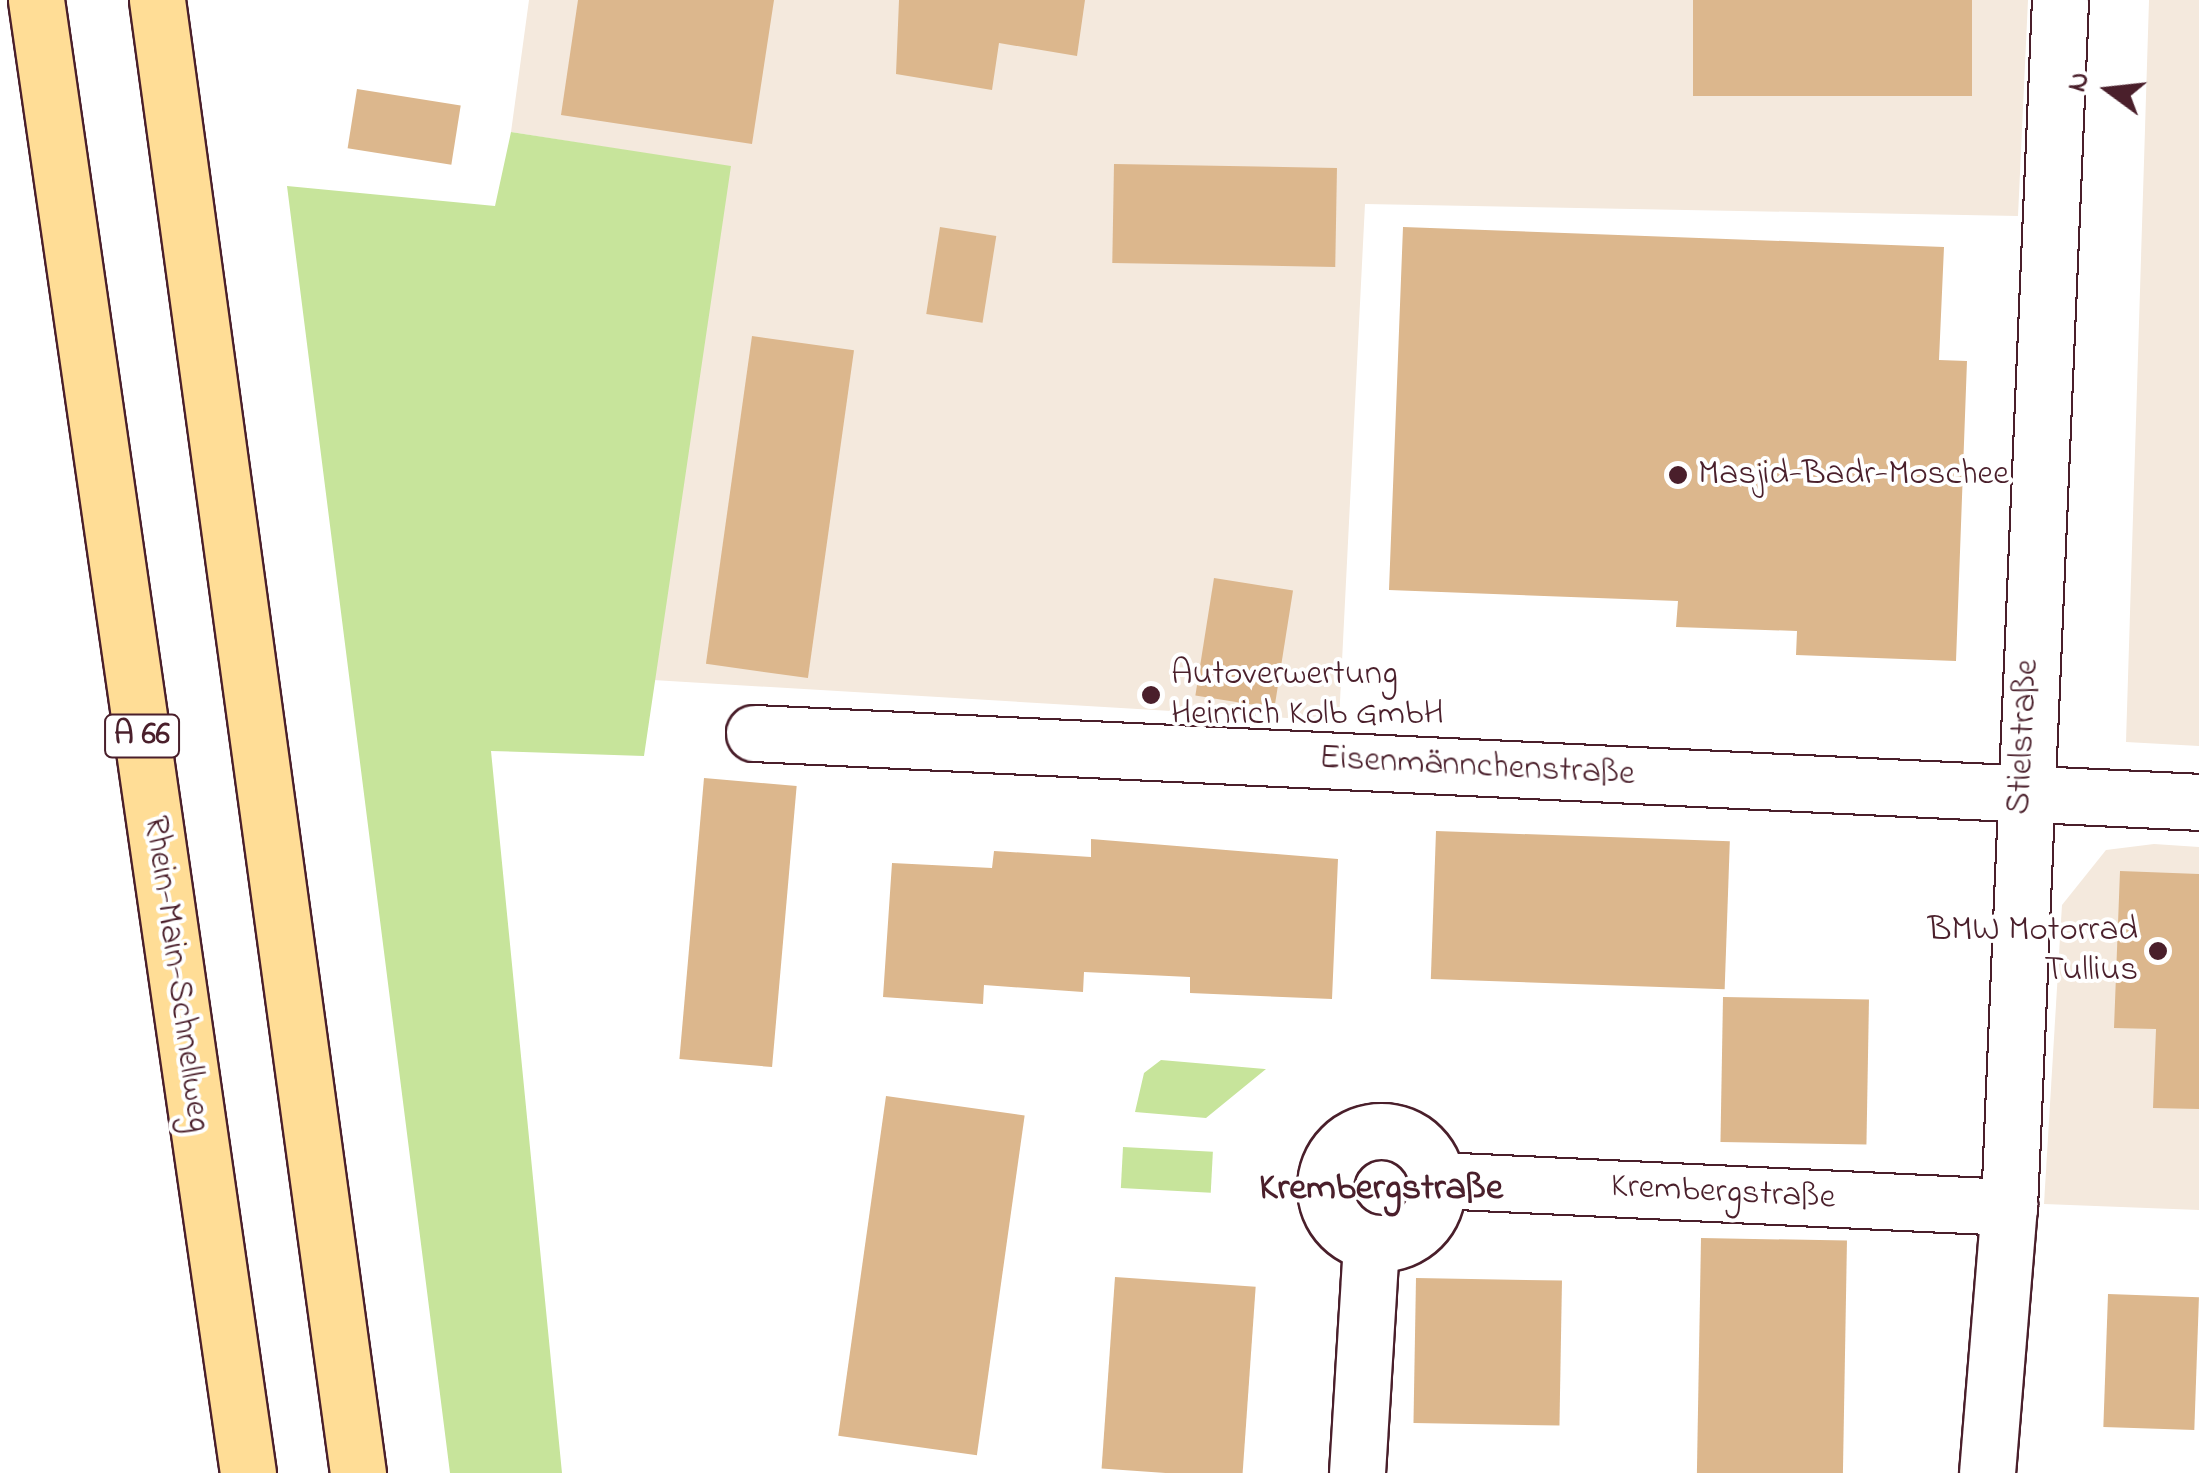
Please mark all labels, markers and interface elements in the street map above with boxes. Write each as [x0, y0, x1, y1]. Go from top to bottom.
north arrow [2059, 40, 2159, 140]
text: N [2057, 68, 2102, 97]
place label: Masjid-Badr-Moschee [1698, 454, 2009, 496]
marker: Masjid-Badr-Moschee [1667, 464, 1689, 486]
place label: Autoverwertung Heinrich Kolb GmbH [1171, 654, 1444, 736]
street label: Stielstraße [1999, 658, 2049, 816]
marker: Autoverwertung Heinrich Kolb GmbH [1140, 684, 1162, 706]
road number: A 66 [102, 709, 182, 763]
street label: Eisenmännchenstraße [1318, 738, 1636, 796]
street label: Rhein-Main-Schnellweg [133, 813, 219, 1135]
place label: BMW Motorrad Tullius [1928, 910, 2138, 992]
marker: BMW Motorrad Tullius [2147, 940, 2169, 962]
street label: Krembergstraße [1610, 1166, 1836, 1220]
district label: Krembergstraße [1259, 1167, 1503, 1213]

